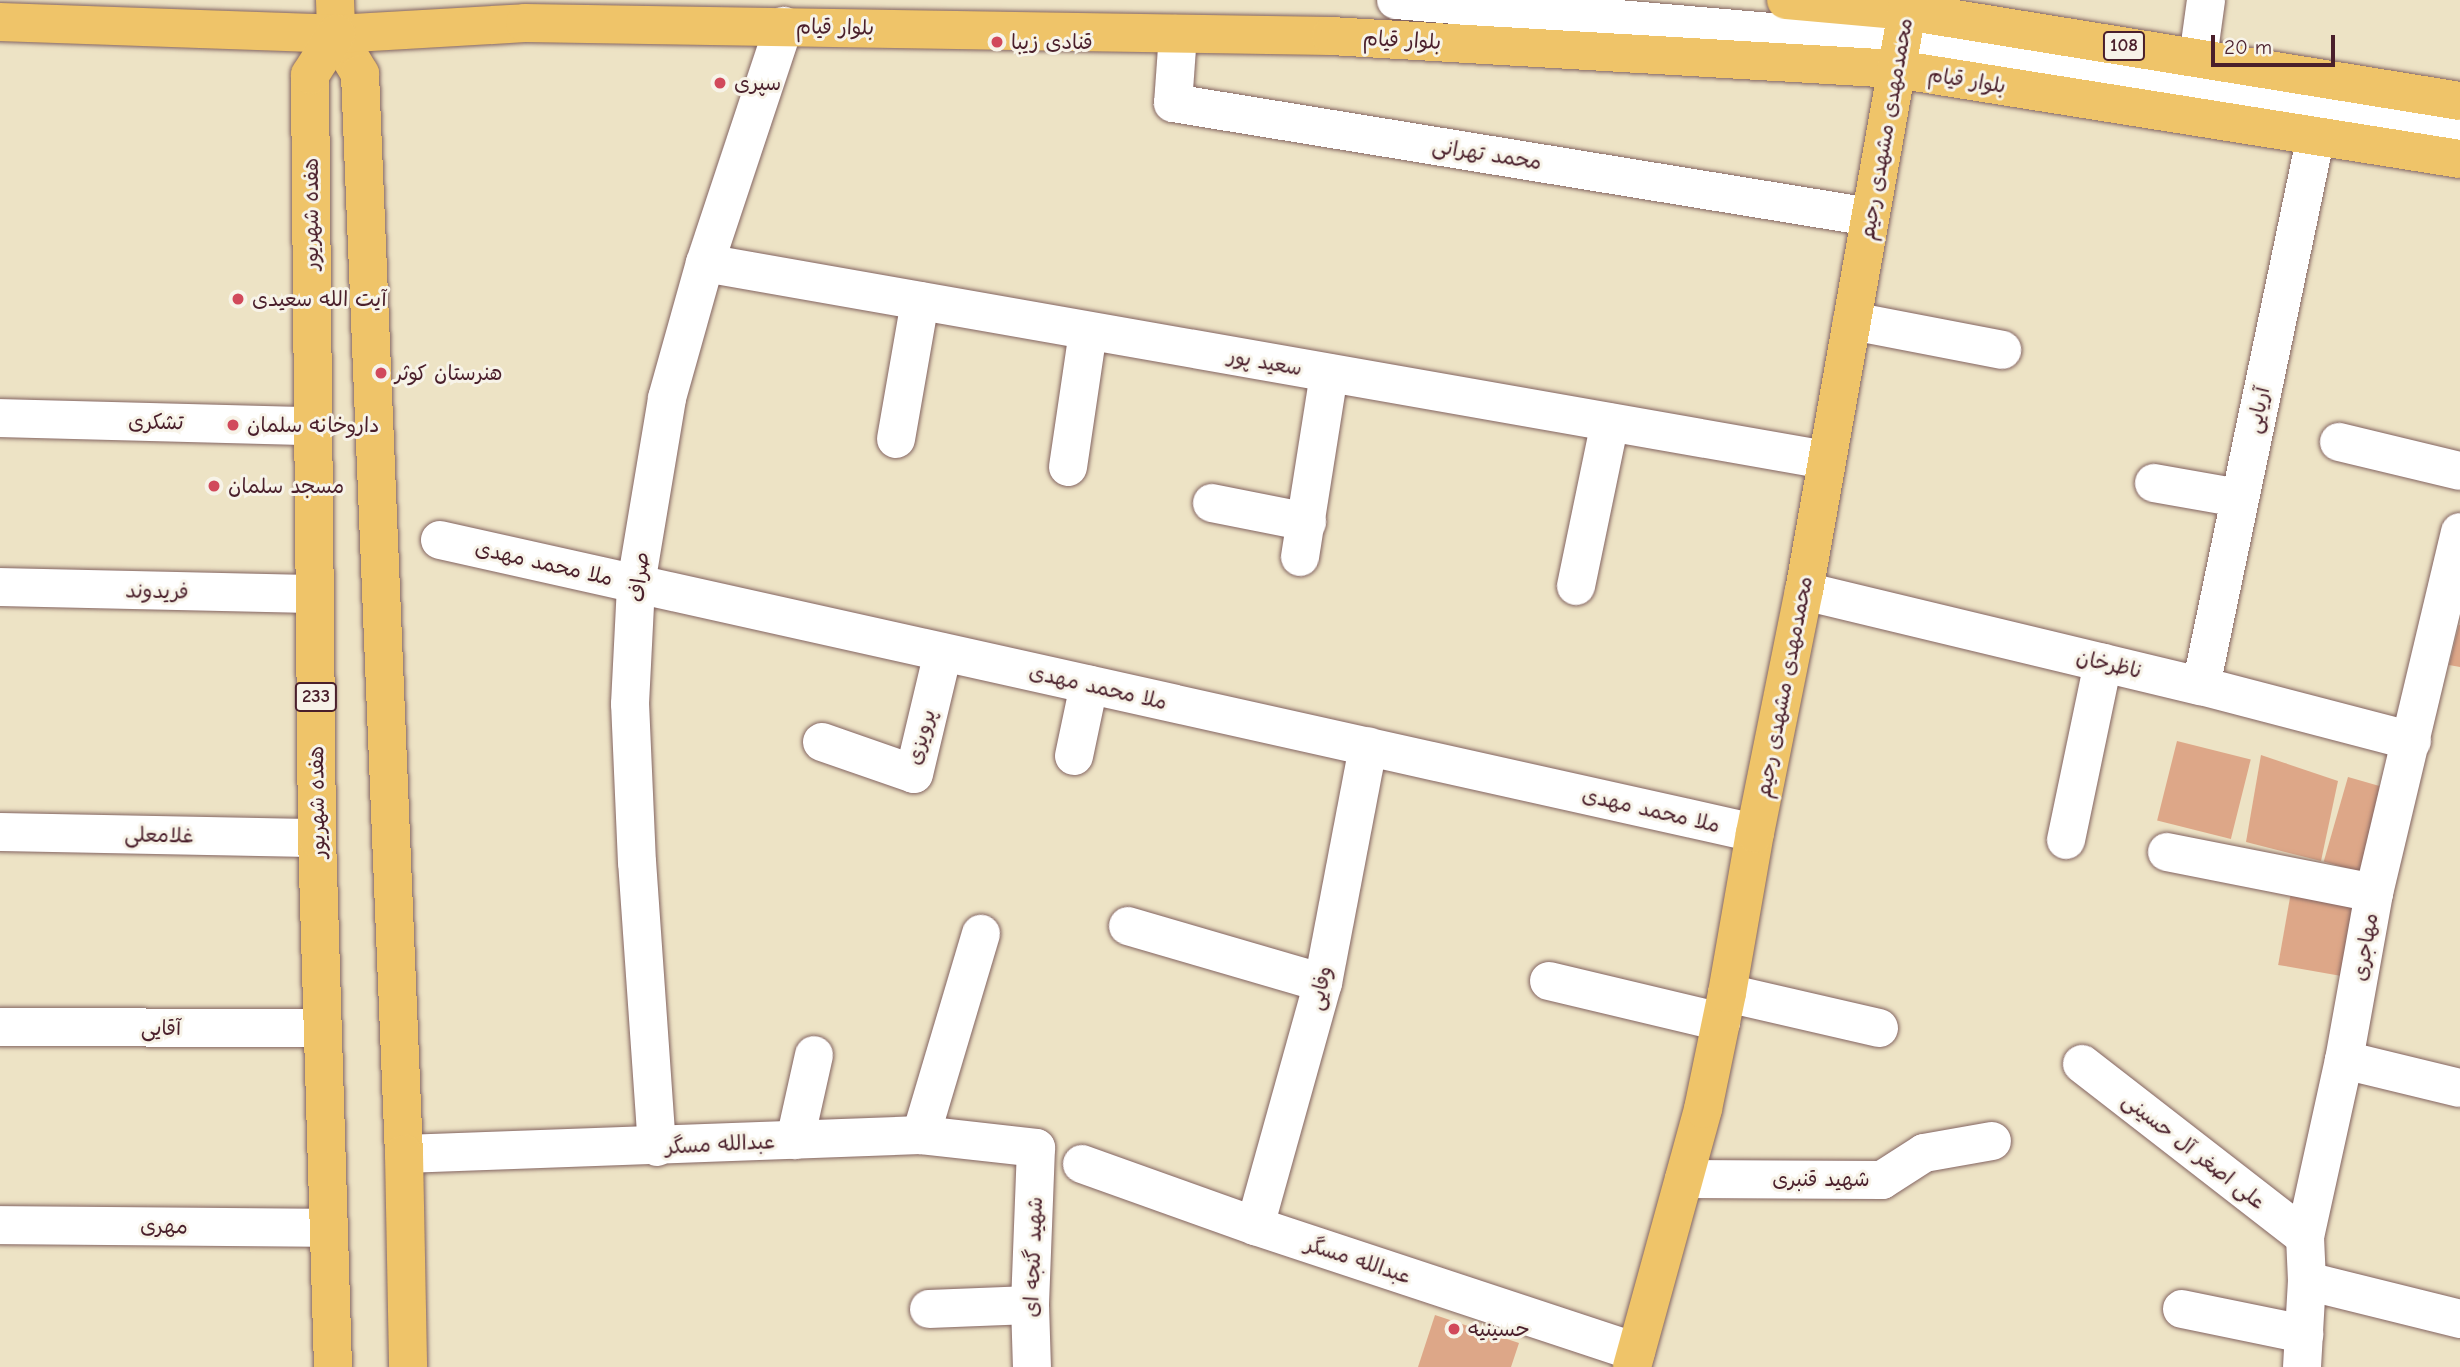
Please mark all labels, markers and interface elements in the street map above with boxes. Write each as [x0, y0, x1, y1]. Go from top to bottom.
street label: بلوار قیام [796, 14, 874, 40]
street label: محمدمهدی مشهدی رحیم [1854, 16, 1918, 242]
scale bar [2215, 21, 2339, 65]
street label: بلوار قیام [1362, 25, 1442, 55]
place label: قنادی زیبا [1011, 29, 1093, 55]
road number: 108 [2101, 30, 2147, 61]
marker: قنادی زیبا [989, 34, 1005, 50]
text: 20 m [2224, 35, 2272, 59]
street label: بلوار قیام [1926, 61, 2008, 99]
place label: سپری [734, 70, 781, 96]
marker: سپری [712, 75, 728, 91]
street label: محمد تهرانی [1430, 133, 1544, 175]
street label: هفده شهریور [298, 158, 324, 270]
place label: آیت الله سعیدی [252, 286, 387, 312]
marker: آیت الله سعیدی [230, 291, 246, 307]
street label: سعید پور [1226, 343, 1304, 381]
place label: هنرستان کوثر [395, 360, 502, 386]
marker: هنرستان کوثر [373, 365, 389, 381]
street label: آریایی [2241, 384, 2275, 436]
street label: تشکری [128, 409, 184, 435]
place label: داروخانه سلمان [247, 412, 379, 438]
marker: داروخانه سلمان [225, 417, 241, 433]
place label: مسجد سلمان [228, 473, 344, 499]
marker: مسجد سلمان [206, 478, 222, 494]
street label: ملا محمد مهدی [473, 535, 615, 591]
street label: صراف [624, 551, 654, 603]
street label: محمدمهدی مشهدی رحیم [1750, 574, 1818, 800]
street label: فریدوند [125, 578, 189, 604]
street label: ناظرخان [2074, 644, 2144, 684]
street label: ملا محمد مهدی [1027, 659, 1169, 715]
road number: 233 [293, 682, 339, 712]
street label: پرویزی [901, 706, 941, 768]
street label: هفده شهریور [303, 746, 331, 858]
street label: ملا محمد مهدی [1580, 782, 1722, 838]
street label: غلامعلی [124, 822, 194, 848]
street label: مهاجری [2347, 911, 2383, 983]
street label: وفایی [1303, 963, 1337, 1013]
street label: آقایی [141, 1015, 181, 1041]
street label: علی اصغر آل حسینی [2117, 1087, 2271, 1215]
street label: عبدالله مسگر [664, 1129, 776, 1159]
street label: شهید قنبری [1772, 1166, 1870, 1192]
street label: شهید گنجه ای [1018, 1196, 1048, 1318]
street label: مهری [140, 1213, 188, 1239]
street label: عبدالله مسگر [1302, 1231, 1414, 1289]
place label: حسینیه [1468, 1316, 1530, 1342]
marker: حسینیه [1446, 1321, 1462, 1337]

